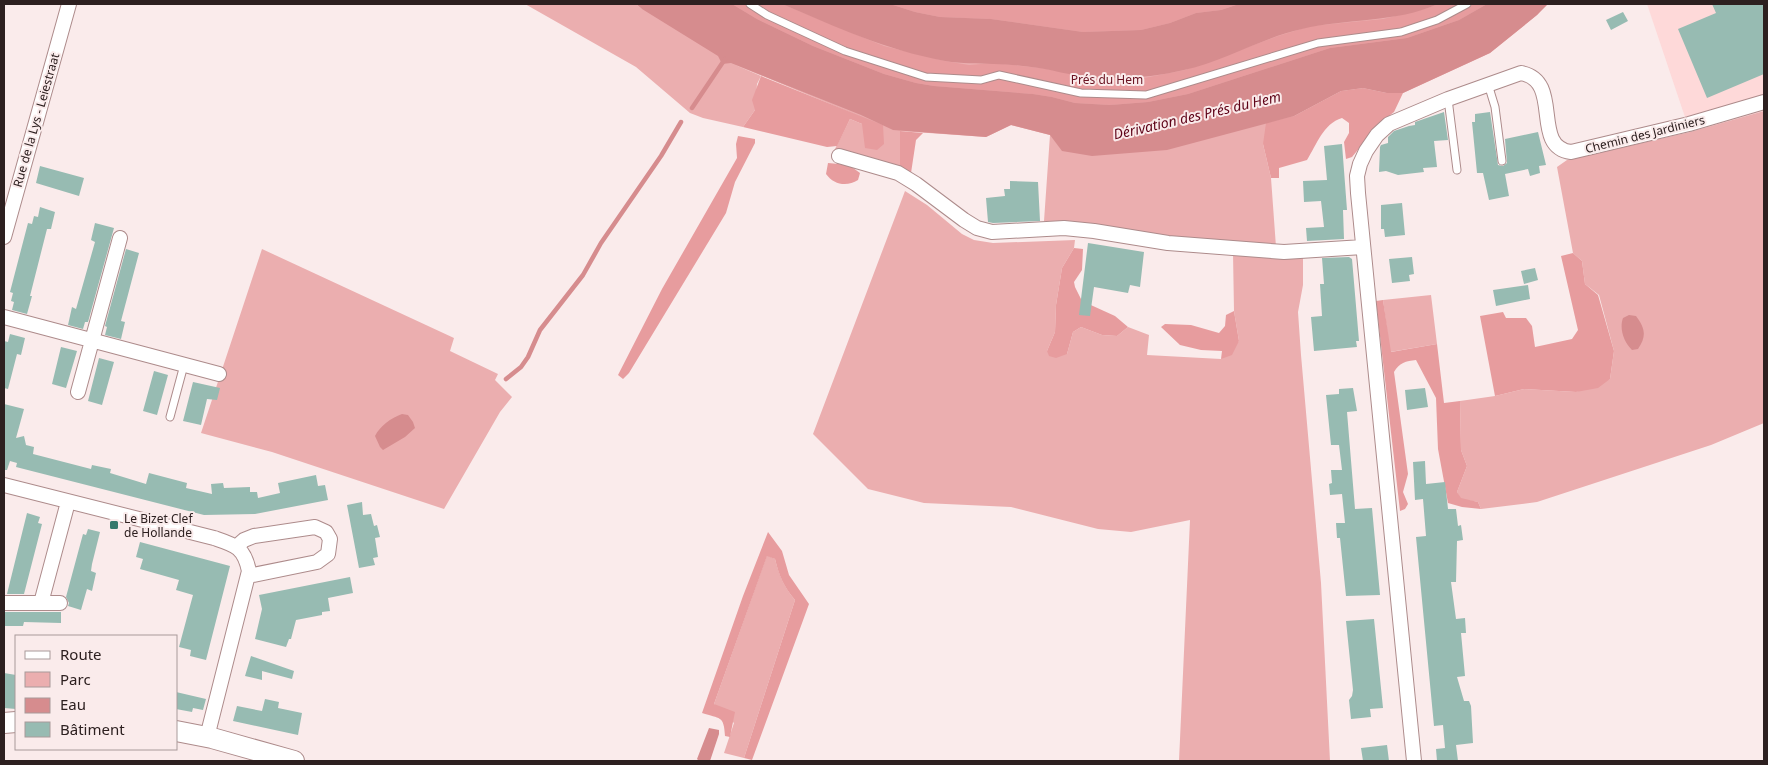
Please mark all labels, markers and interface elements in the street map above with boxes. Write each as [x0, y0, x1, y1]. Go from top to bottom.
street label: Rue de la Lys - Leiestraat [9, 50, 63, 189]
park label: Prés du Hem [1071, 71, 1143, 88]
water label: Dérivation des Prés du Hem [1111, 86, 1283, 144]
street label: Chemin des Jardiniers [1583, 111, 1707, 157]
place label: Le Bizet Clef de Hollande [124, 510, 193, 541]
marker: Le Bizet Clef de Hollande [108, 519, 120, 531]
legend [15, 635, 178, 750]
text: Route [60, 644, 102, 664]
text: Parc [60, 669, 91, 689]
text: Eau [60, 694, 86, 714]
text: Bâtiment [60, 719, 125, 739]

